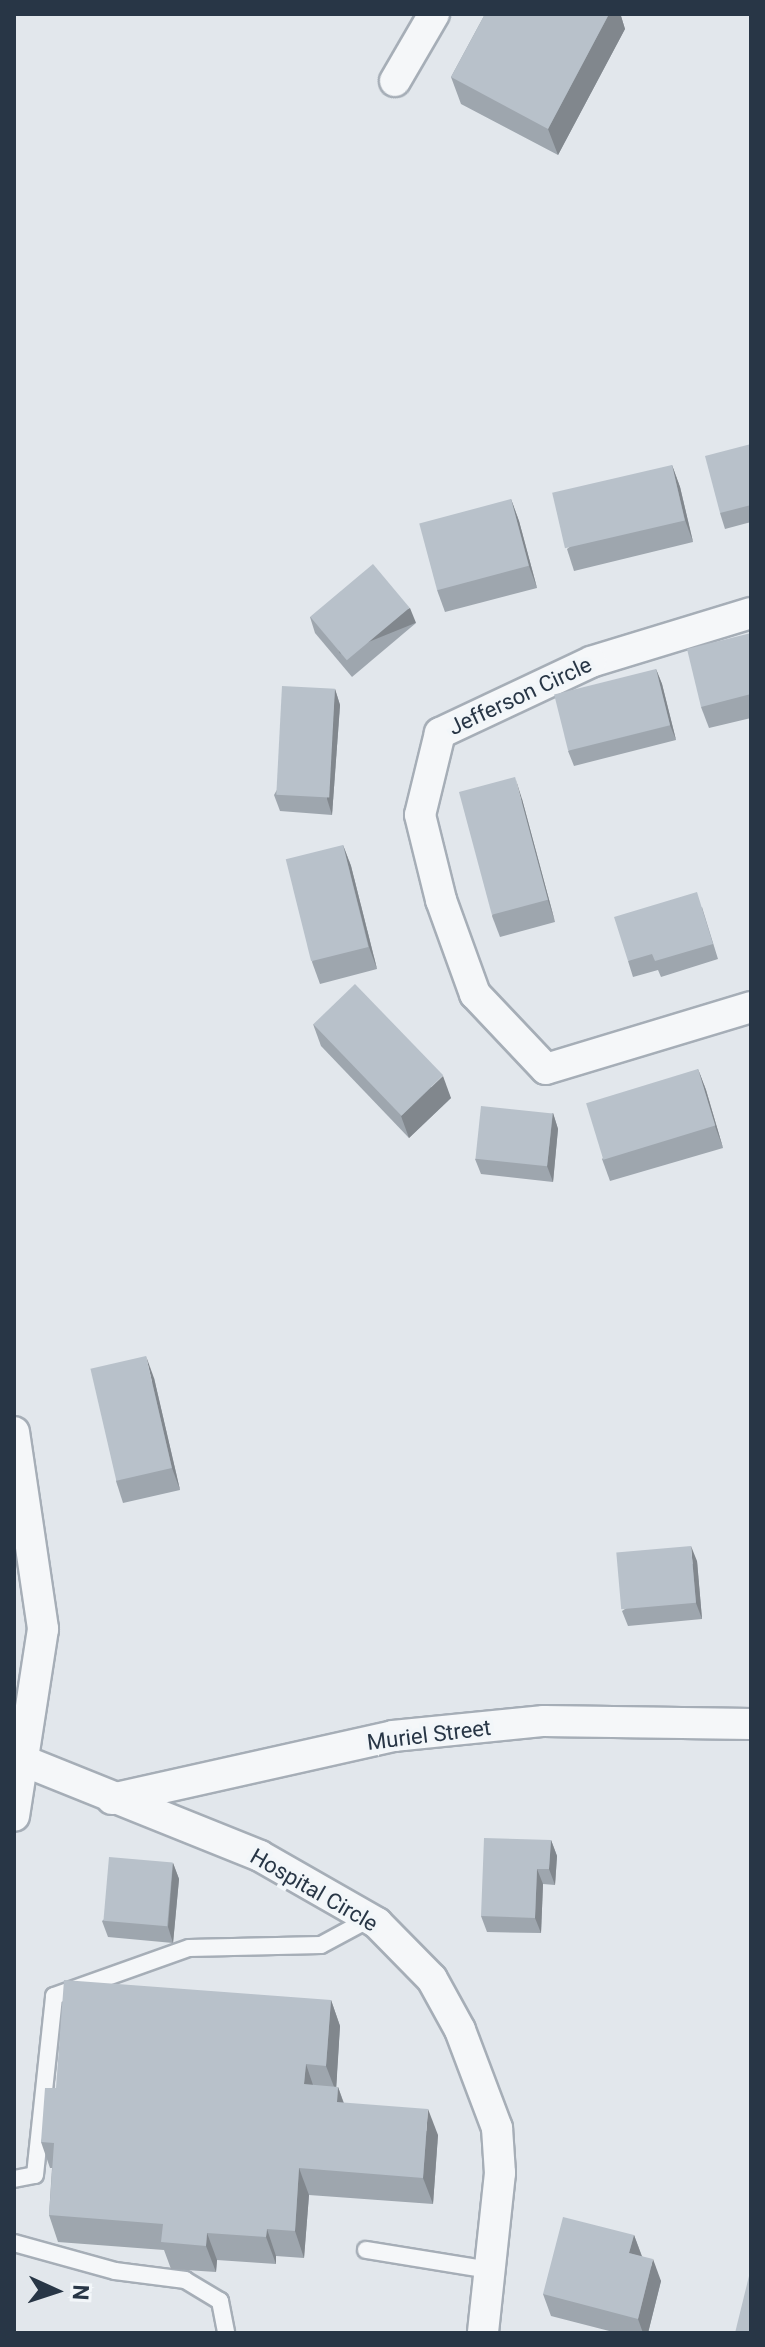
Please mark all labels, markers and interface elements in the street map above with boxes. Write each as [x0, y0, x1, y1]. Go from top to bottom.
street label: Jefferson Circle [444, 651, 596, 741]
street label: Muriel Street [366, 1714, 492, 1756]
street label: Hospital Circle [246, 1843, 382, 1937]
north arrow [16, 2251, 96, 2331]
text: N [68, 2284, 93, 2301]

